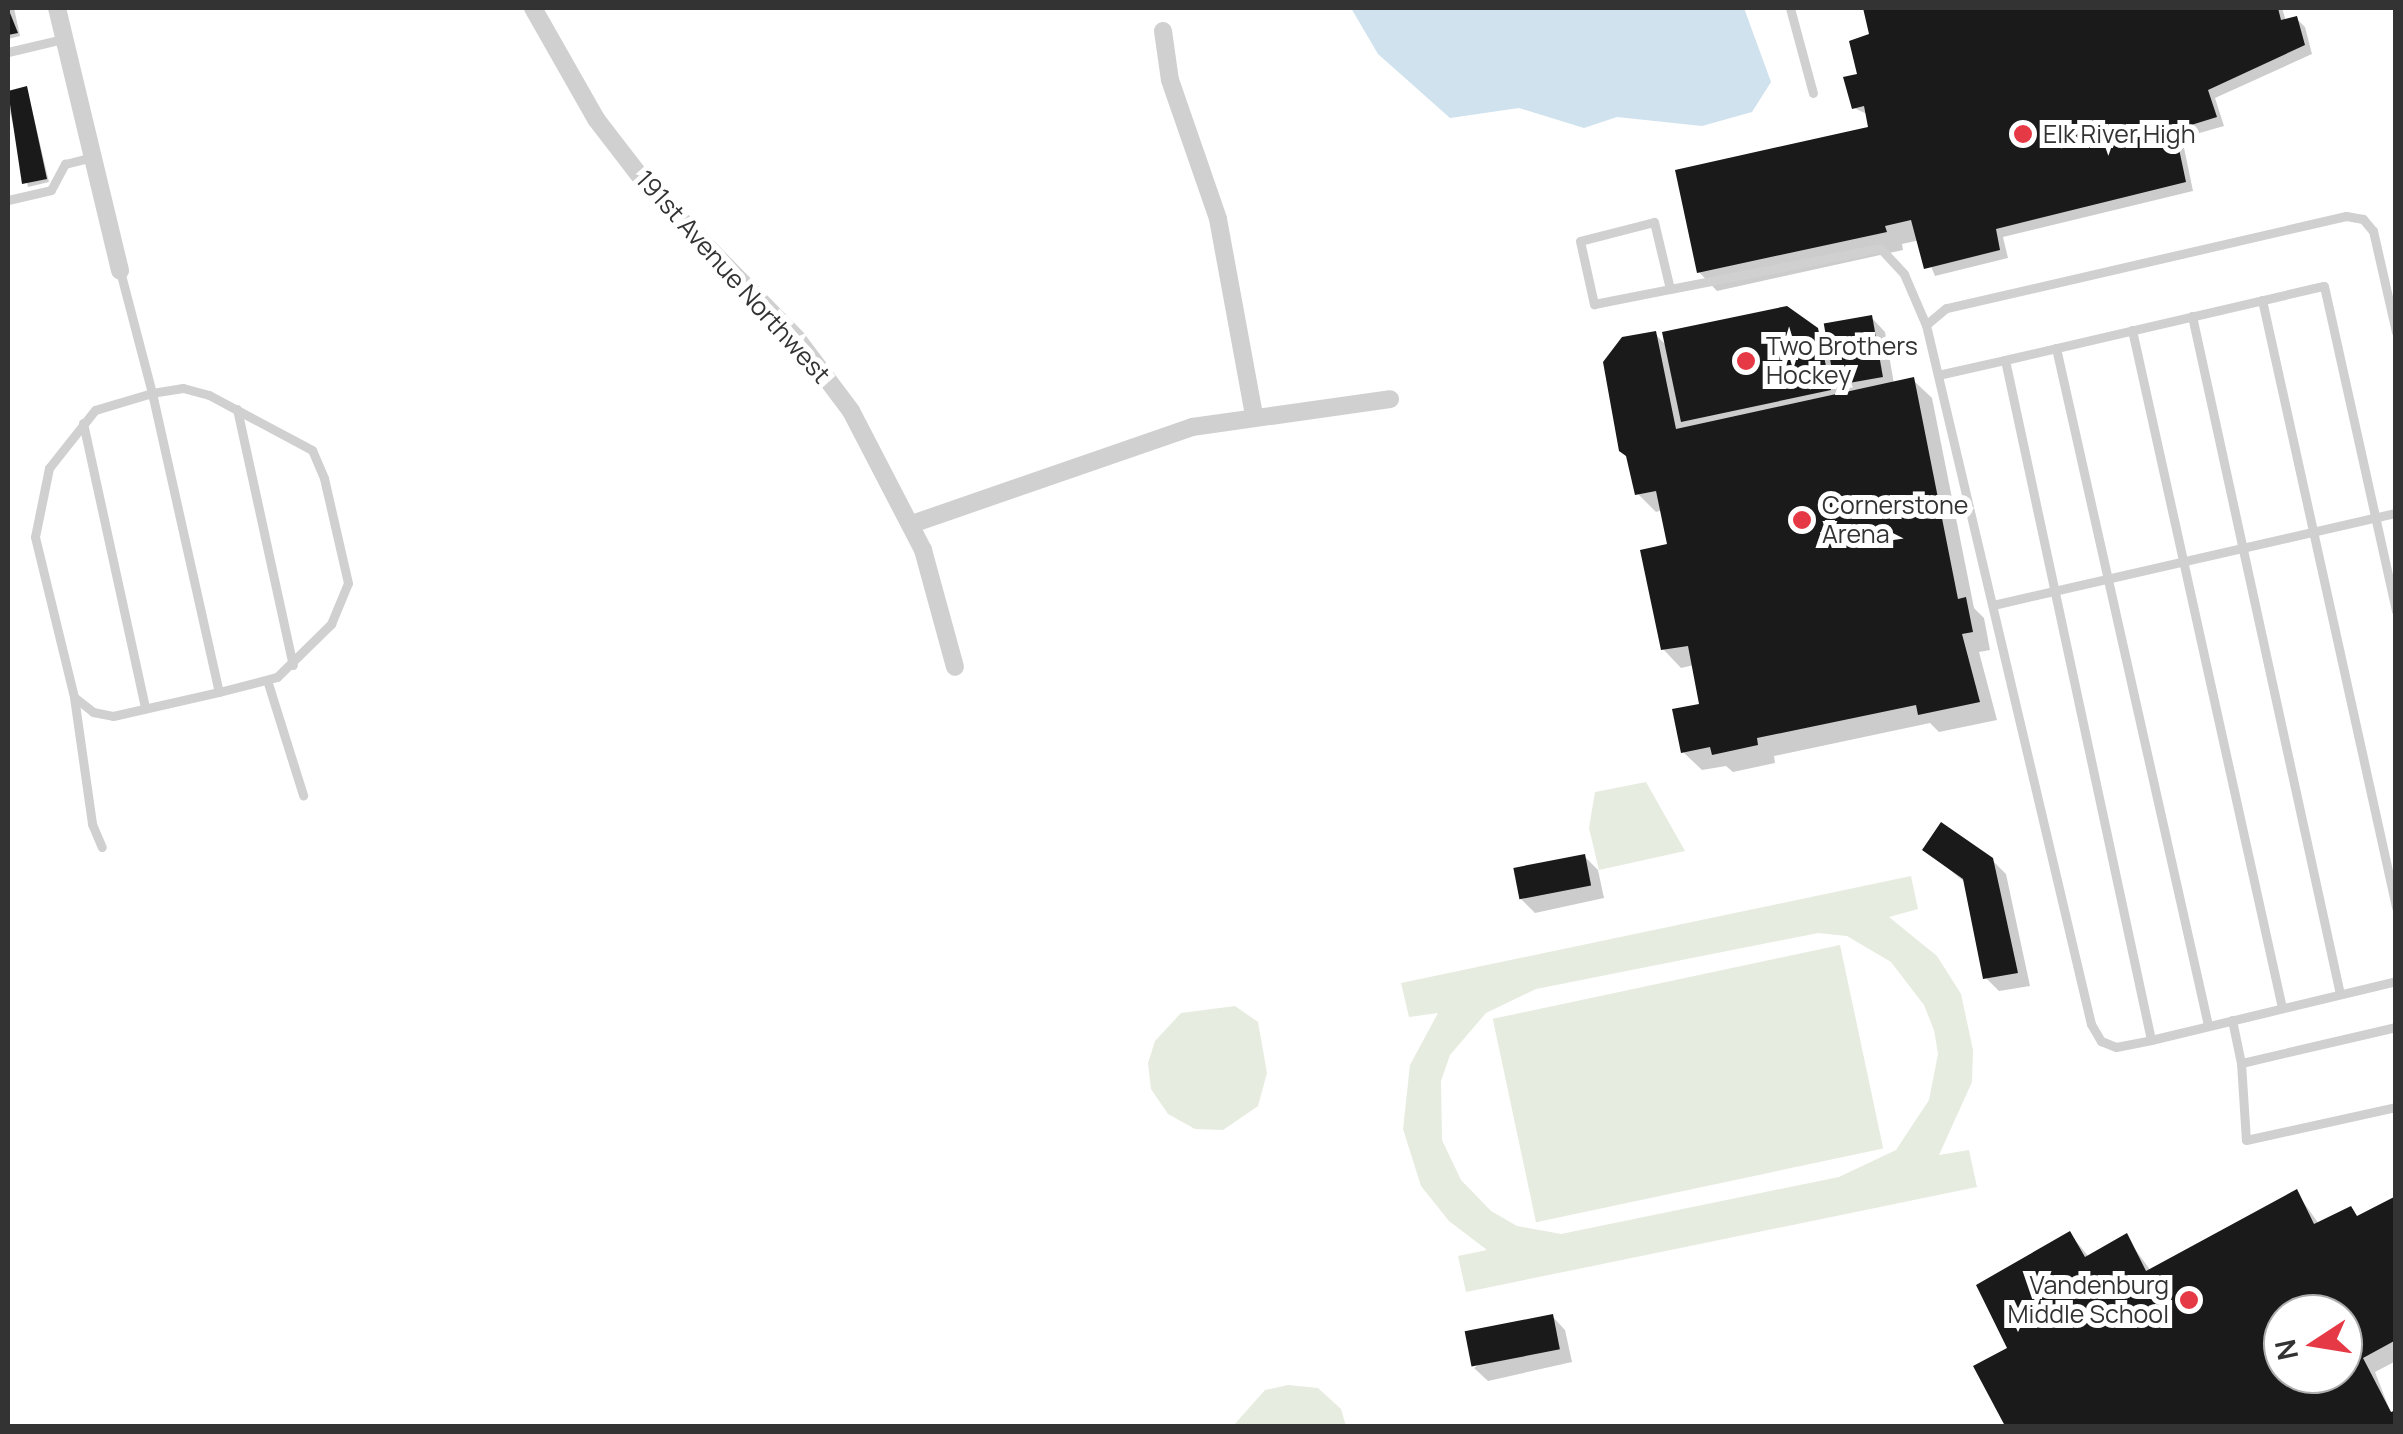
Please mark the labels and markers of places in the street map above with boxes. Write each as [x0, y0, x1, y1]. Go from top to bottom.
place label: Elk River High [2043, 119, 2196, 149]
marker: Elk River High [2012, 123, 2034, 145]
place label: Two Brothers Hockey [1766, 332, 1918, 391]
marker: Two Brothers Hockey [1735, 350, 1757, 372]
place label: Cornerstone Arena [1822, 491, 1968, 550]
marker: Cornerstone Arena [1791, 509, 1813, 531]
place label: Vandenburg Middle School [2008, 1271, 2169, 1330]
marker: Vandenburg Middle School [2178, 1289, 2200, 1311]

